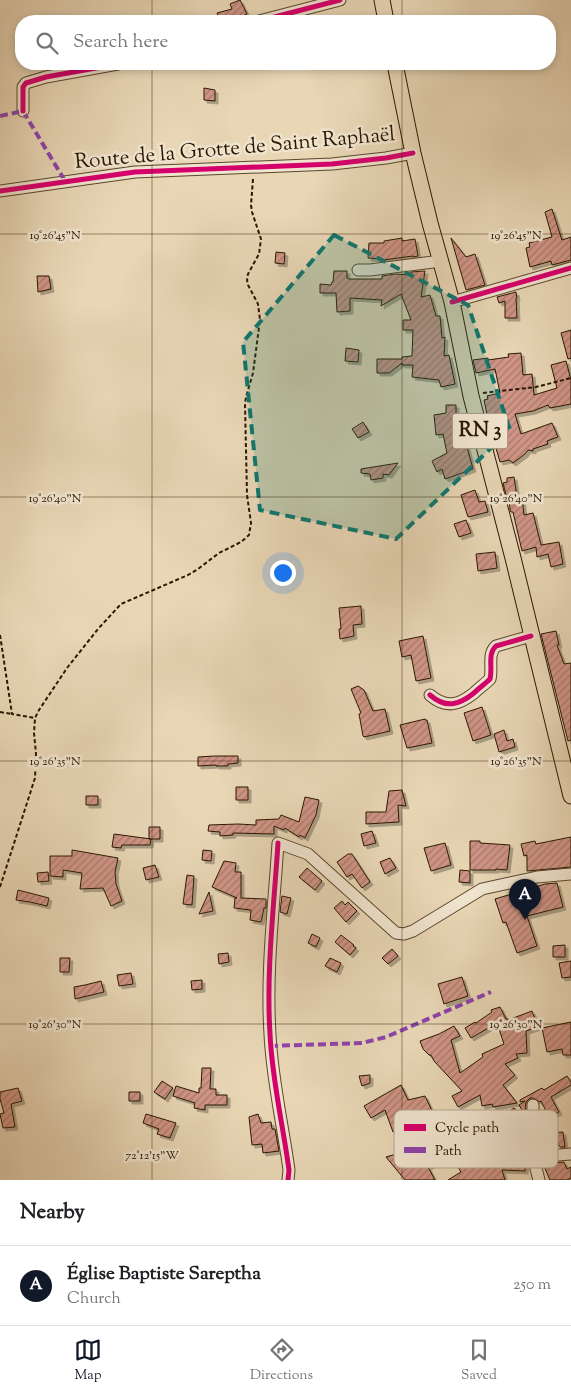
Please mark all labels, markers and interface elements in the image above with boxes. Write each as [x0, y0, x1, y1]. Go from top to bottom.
search box [15, 15, 556, 70]
icon: search [33, 29, 61, 57]
text: Search here [73, 29, 168, 56]
street label: Route de la Grotte de Saint Raphaël [73, 120, 397, 178]
text: 19°26'45"N [30, 227, 81, 245]
text: 19°26'45"N [491, 227, 542, 245]
road number: RN 3 [452, 414, 508, 448]
text: 19°26'40"N [29, 490, 82, 508]
text: 19°26'40"N [490, 490, 543, 508]
your location [270, 560, 296, 586]
text: 19°26'35"N [30, 753, 81, 771]
text: 19°26'35"N [491, 753, 542, 771]
pin: A [509, 879, 541, 920]
text: 19°26'30"N [29, 1016, 82, 1034]
text: 19°26'30"N [490, 1016, 543, 1034]
legend [394, 1110, 558, 1168]
text: Cycle path [435, 1119, 499, 1139]
text: Path [435, 1142, 462, 1162]
text: 72°12'15"W [125, 1147, 180, 1165]
text: Nearby [20, 1198, 85, 1228]
text: Église Baptiste Sareptha [67, 1261, 261, 1288]
text: A [30, 1274, 43, 1297]
text: 250 m [513, 1274, 551, 1297]
text: Church [67, 1288, 121, 1311]
tab: Map [74, 1336, 102, 1386]
tab: Directions [250, 1336, 313, 1386]
tab: Saved [461, 1336, 497, 1386]

